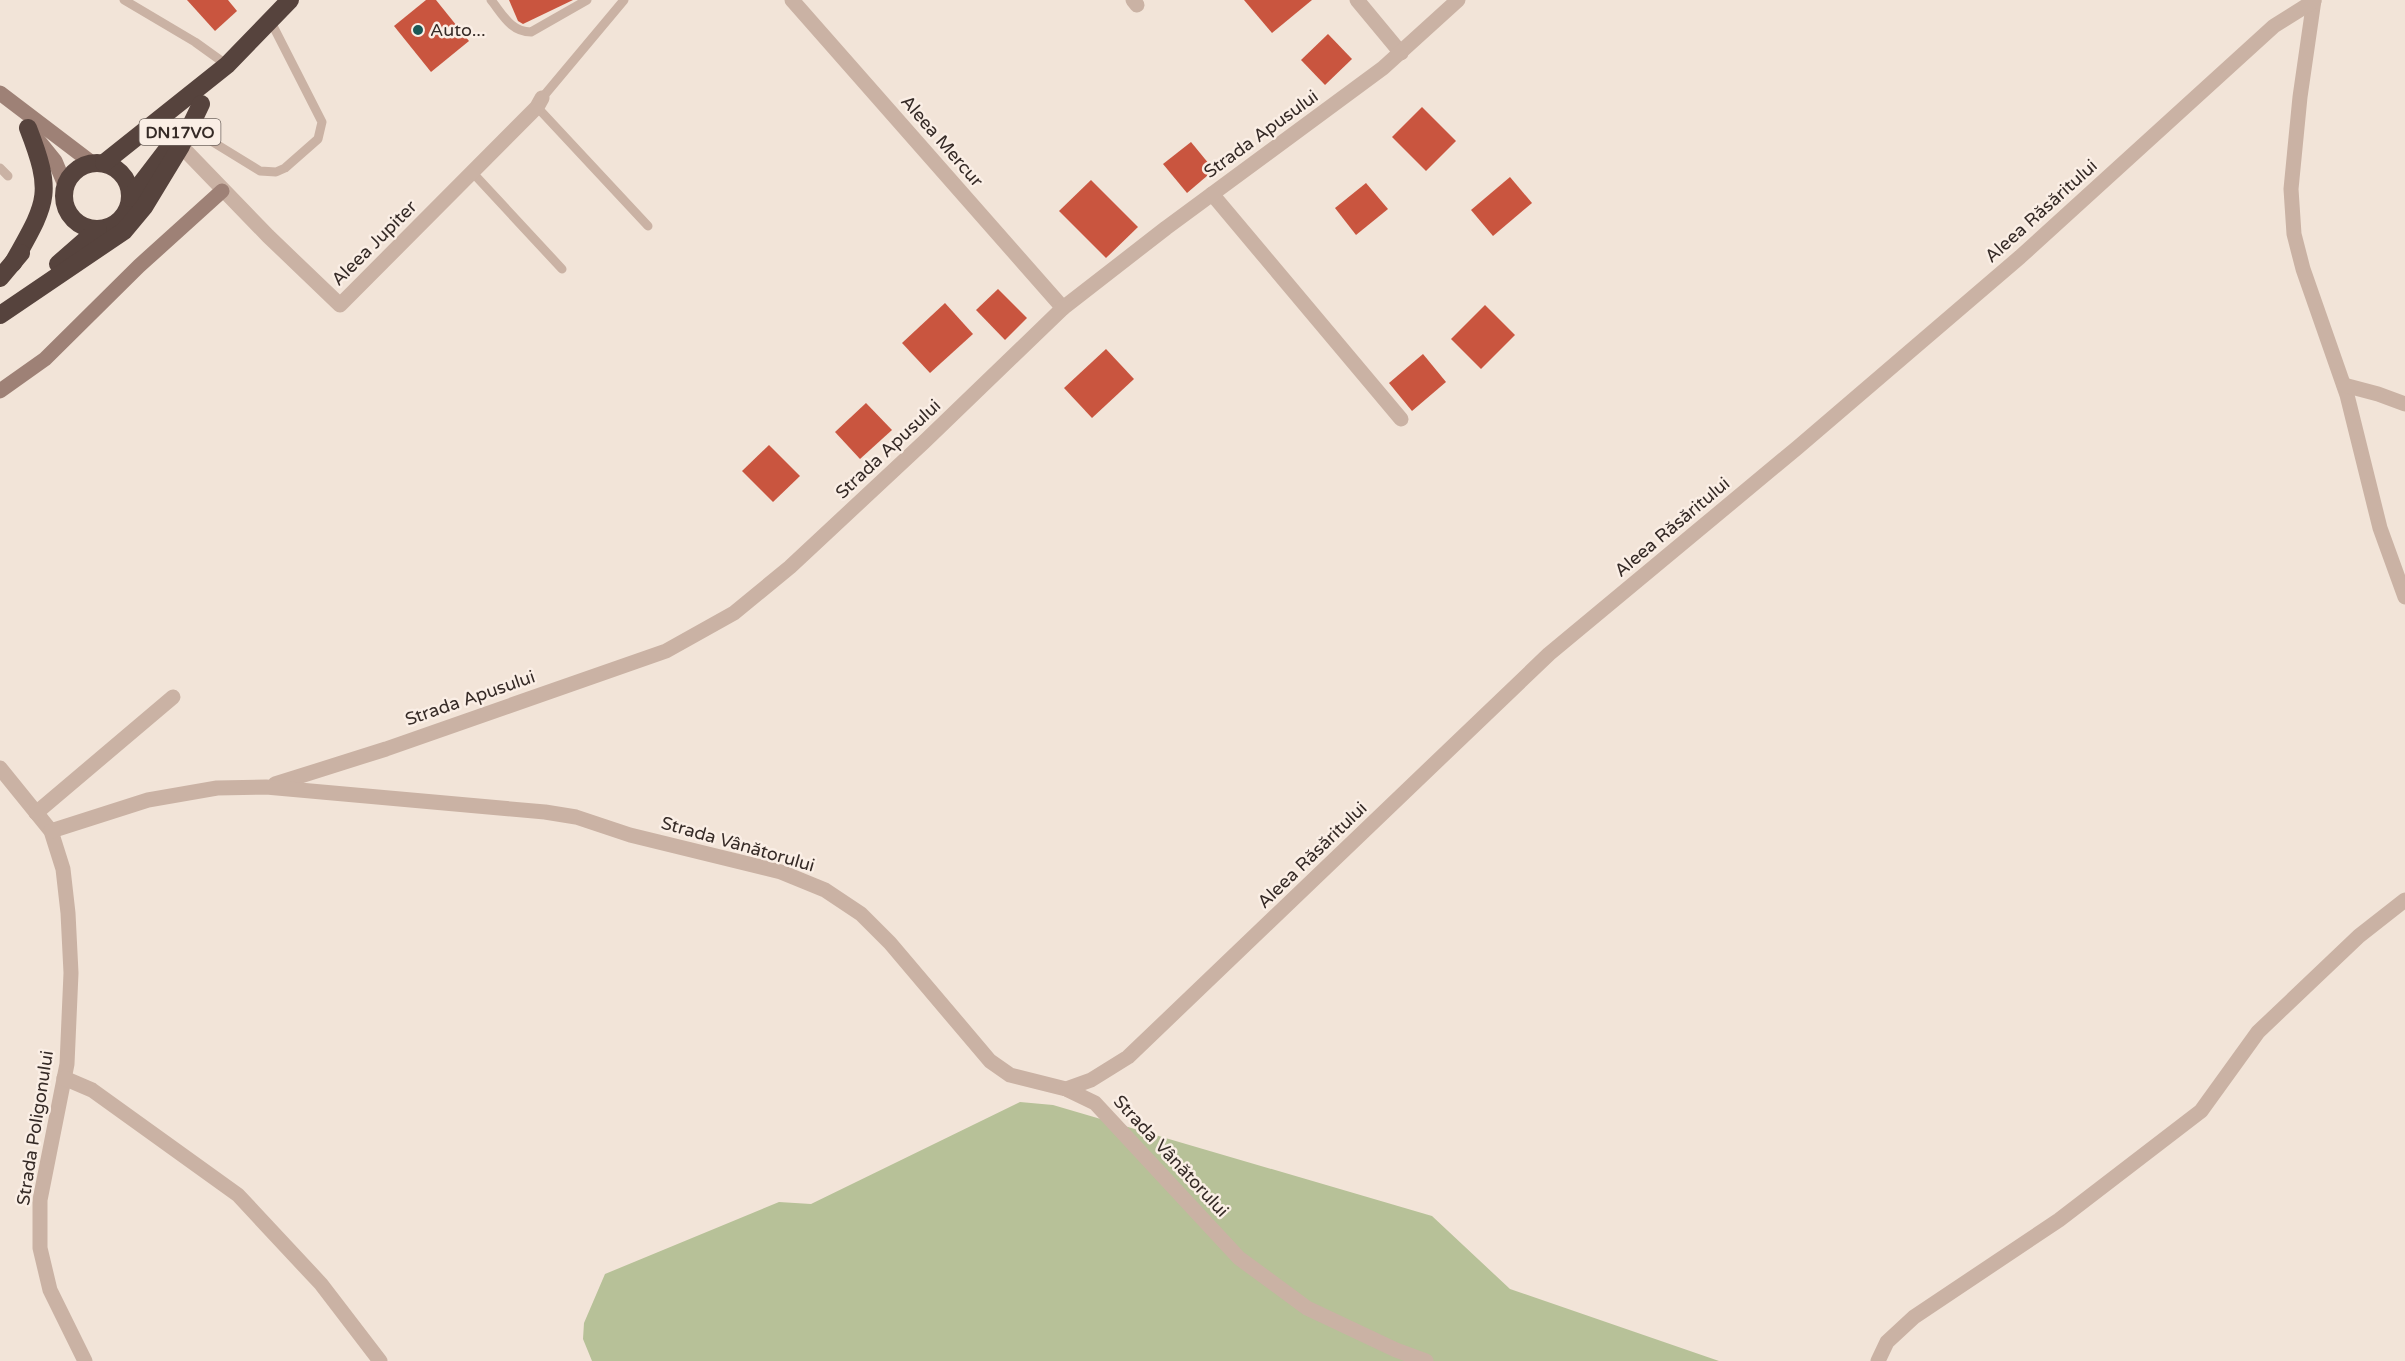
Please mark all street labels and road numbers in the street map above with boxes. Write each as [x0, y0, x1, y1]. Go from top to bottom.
street label: Strada Apusului [1200, 85, 1322, 183]
street label: Aleea Mercur [896, 91, 988, 191]
road number: DN17VO [140, 119, 220, 145]
street label: Aleea Răsăritului [1980, 155, 2102, 267]
street label: Aleea Jupiter [327, 196, 421, 290]
street label: Strada Apusului [831, 395, 945, 503]
street label: Aleea Răsăritului [1610, 472, 1734, 582]
street label: Strada Apusului [402, 665, 538, 731]
street label: Aleea Răsăritului [1253, 797, 1371, 913]
street label: Strada Vânătorului [659, 812, 817, 876]
street label: Strada Poligonului [12, 1049, 58, 1207]
street label: Strada Vânătorului [1109, 1090, 1233, 1222]

